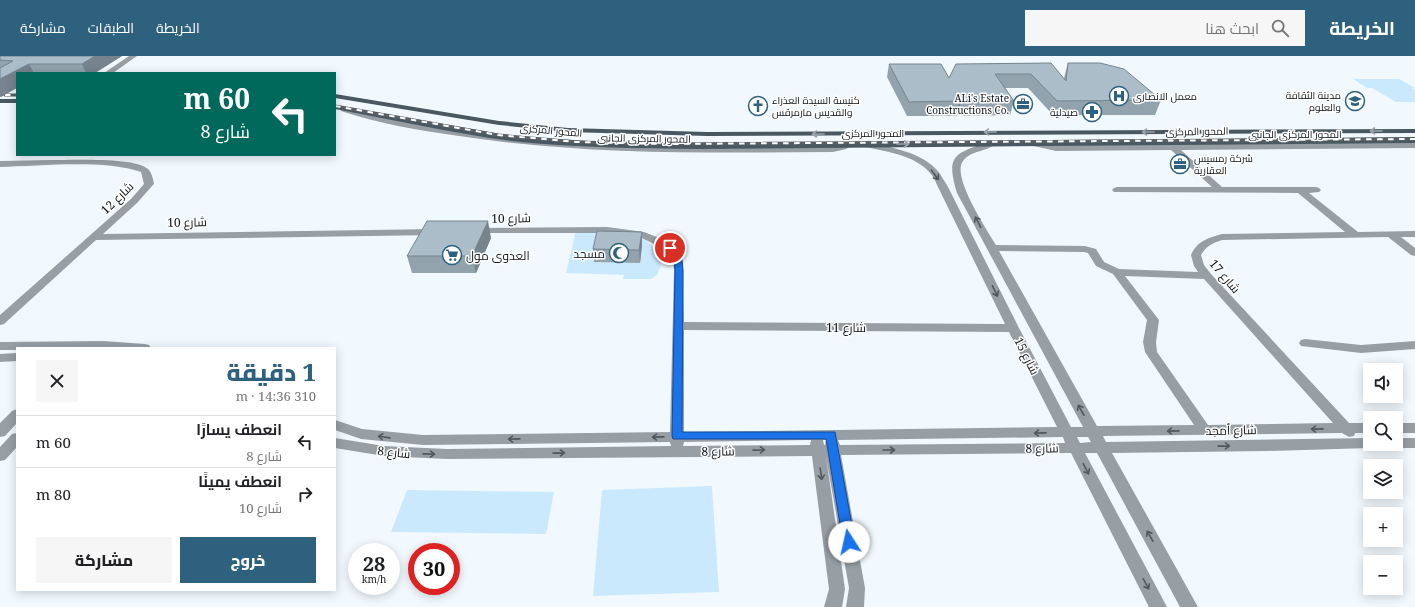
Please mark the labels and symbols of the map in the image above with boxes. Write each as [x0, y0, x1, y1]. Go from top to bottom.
hospital icon: معمل الانصارى [1108, 85, 1130, 107]
place label: مدينة الثقافة والعلوم [1286, 88, 1341, 115]
place label: معمل الانصارى [1133, 89, 1197, 103]
school or university icon: مدينة الثقافة والعلوم [1344, 90, 1366, 112]
place label: ALi's Estate Constructions Co. [926, 91, 1009, 117]
place label: كنيسة السيدة العذراء والقديس مارمرقس [772, 93, 860, 119]
office icon: ALi's Estate Constructions Co. [1012, 93, 1034, 115]
church icon: كنيسة السيدة العذراء والقديس مارمرقس [747, 95, 769, 117]
pharmacy icon: صيدلية [1081, 101, 1103, 123]
place label: صيدلية [1050, 105, 1078, 119]
street label: المحور المركزى [519, 120, 583, 140]
street label: المحور المركزى [1166, 123, 1228, 139]
street label: المحور المركزى [842, 126, 904, 140]
street label: المحور المركزى الجانبى [1248, 127, 1342, 141]
one-way arrow [1370, 127, 1383, 135]
one-way arrow [1142, 128, 1155, 136]
one-way arrow [984, 129, 997, 136]
street label: المحور المركزى الجانبى [597, 130, 691, 146]
one-way arrow [812, 130, 825, 138]
one-way arrow [896, 140, 909, 148]
place label: شركة رمسيس العقارية [1194, 151, 1253, 177]
office icon: شركة رمسيس العقارية [1169, 153, 1191, 175]
one-way arrow [931, 170, 940, 181]
street label: شارع 12 [97, 178, 137, 218]
street label: شارع 10 [491, 209, 531, 227]
street label: شارع 10 [167, 213, 207, 231]
one-way arrow [973, 217, 981, 229]
pin [653, 231, 687, 265]
mosque icon: مسجد [608, 242, 630, 264]
supermarket icon: العدوى مول [441, 244, 463, 266]
place label: مسجد [573, 245, 605, 262]
place label: العدوى مول [466, 247, 530, 264]
street label: شارع 17 [1206, 255, 1244, 297]
one-way arrow [992, 285, 999, 297]
street label: شارع 11 [826, 319, 866, 336]
street label: شارع 15 [1010, 334, 1044, 378]
one-way arrow [1076, 404, 1084, 416]
street label: شارع أمجد [1205, 421, 1257, 439]
one-way arrow [1311, 425, 1324, 433]
one-way arrow [1167, 427, 1180, 435]
one-way arrow [1034, 429, 1047, 437]
one-way arrow [378, 433, 391, 441]
one-way arrow [652, 433, 665, 441]
one-way arrow [508, 435, 521, 443]
street label: شارع 8 [1025, 439, 1059, 457]
street label: شارع 8 [377, 442, 411, 462]
street label: شارع 8 [701, 442, 735, 460]
one-way arrow [1217, 442, 1230, 450]
one-way arrow [752, 446, 765, 454]
one-way arrow [882, 446, 895, 454]
one-way arrow [552, 449, 565, 457]
one-way arrow [422, 450, 435, 458]
one-way arrow [1083, 462, 1091, 474]
one-way arrow [817, 467, 825, 480]
position arrow [828, 521, 870, 563]
one-way arrow [1146, 530, 1153, 542]
speed limit sign: 30 [408, 543, 460, 595]
one-way arrow [1143, 578, 1151, 590]

